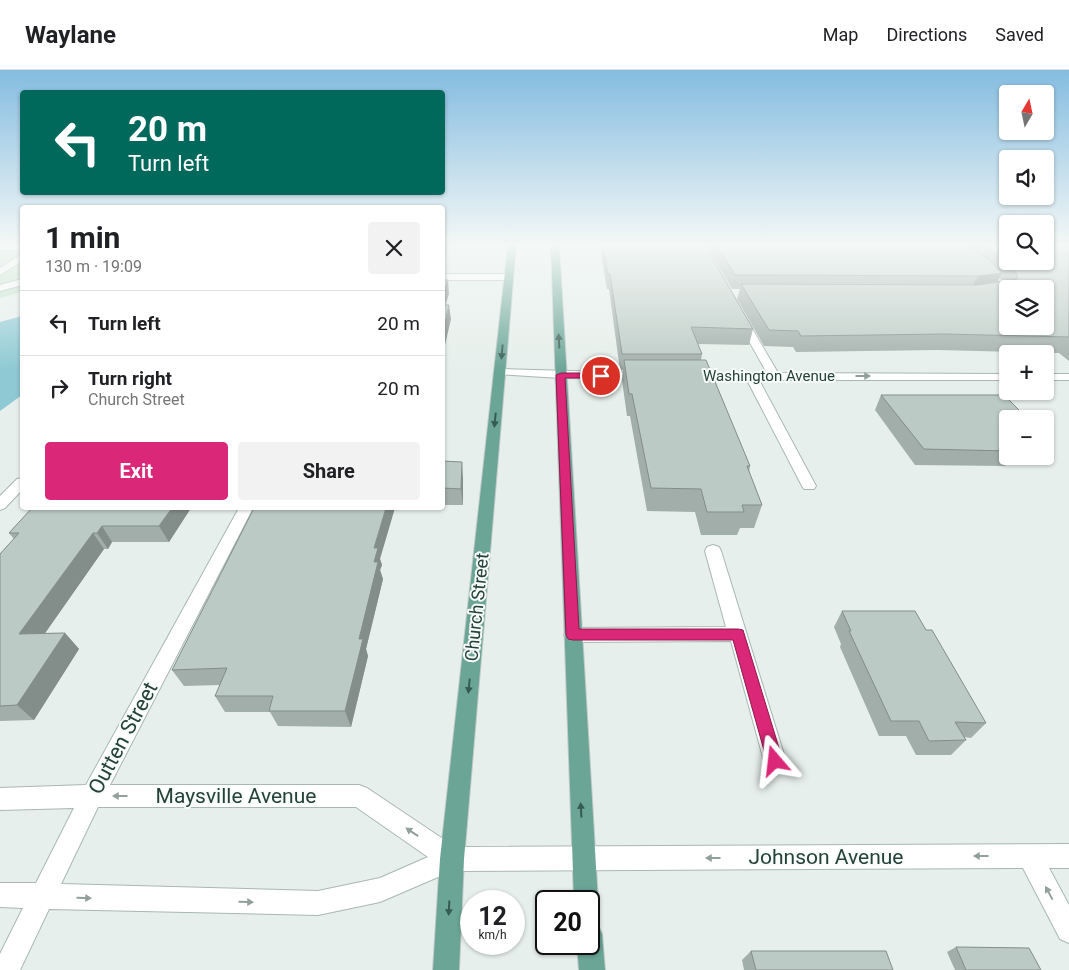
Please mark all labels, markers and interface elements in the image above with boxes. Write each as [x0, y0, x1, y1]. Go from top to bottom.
text: Waylane [25, 21, 116, 49]
text: Map [823, 24, 858, 45]
text: Directions [886, 24, 967, 45]
text: Saved [995, 24, 1044, 45]
north arrow [999, 85, 1054, 140]
map controls [999, 85, 1054, 465]
text: 20 m [128, 109, 207, 150]
icon: left [45, 110, 110, 175]
button: sound [999, 150, 1054, 205]
text: Turn left [128, 151, 209, 176]
button: search [999, 215, 1054, 270]
text: 1 min [45, 220, 120, 255]
button: close [368, 222, 420, 274]
text: 130 m · 19:09 [45, 257, 142, 276]
button: layers [999, 280, 1054, 335]
icon: left [45, 309, 73, 337]
text: Turn left [88, 312, 161, 335]
text: 20 m [377, 312, 420, 335]
one-way arrow [555, 333, 563, 349]
one-way arrow [497, 344, 505, 360]
button: + [999, 345, 1054, 400]
pin [580, 355, 622, 397]
icon: arrive [587, 362, 615, 390]
text: Turn right [88, 367, 172, 390]
street label: Washington Avenue [703, 367, 835, 385]
one-way arrow [856, 373, 872, 381]
icon: right [45, 374, 73, 402]
text: 20 m [377, 377, 420, 400]
text: Church Street [88, 390, 185, 409]
button: − [999, 410, 1054, 465]
one-way arrow [491, 413, 499, 429]
button: Exit [45, 442, 228, 500]
button: Share [238, 442, 420, 500]
street label: Church Street [460, 552, 493, 662]
street label: Outten Street [84, 678, 163, 798]
one-way arrow [465, 679, 473, 695]
position arrow [748, 734, 800, 786]
street label: Maysville Avenue [156, 784, 316, 808]
one-way arrow [112, 792, 128, 800]
one-way arrow [576, 802, 584, 818]
one-way arrow [405, 827, 418, 837]
street label: Johnson Avenue [748, 845, 904, 869]
one-way arrow [972, 852, 988, 860]
one-way arrow [705, 854, 721, 862]
one-way arrow [1045, 886, 1053, 900]
speed limit sign: 20 [535, 890, 600, 955]
one-way arrow [76, 894, 92, 902]
one-way arrow [238, 898, 254, 906]
one-way arrow [445, 900, 453, 916]
text: 12 [478, 902, 507, 931]
text: km/h [478, 928, 507, 942]

